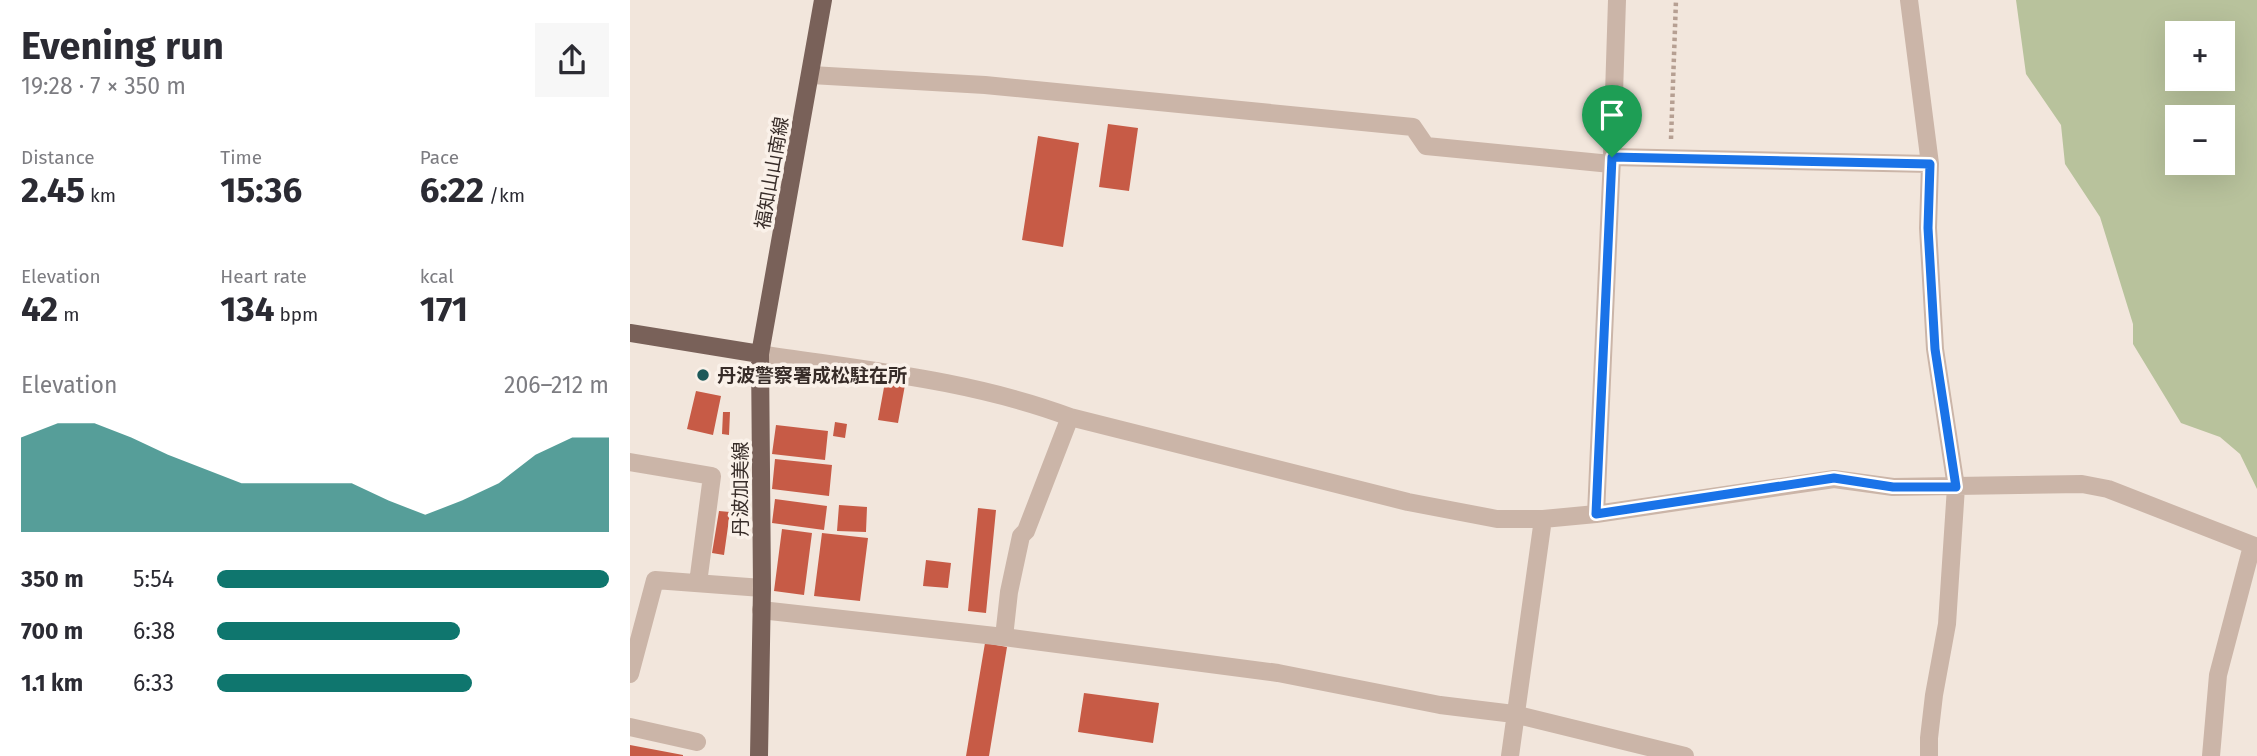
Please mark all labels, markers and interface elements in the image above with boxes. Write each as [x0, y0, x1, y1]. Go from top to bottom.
map controls [2165, 21, 2235, 175]
button: + [2165, 21, 2235, 91]
text: Evening run [21, 23, 224, 69]
button: share [535, 23, 609, 97]
text: 19:28 · 7 × 350 m [21, 72, 186, 100]
pin [1582, 85, 1642, 157]
icon: arrive [1593, 96, 1631, 134]
button: − [2165, 105, 2235, 175]
street label: 福知山山南線 [751, 115, 793, 231]
text: Distance [21, 146, 95, 169]
text: Time [220, 146, 262, 169]
text: Pace [420, 146, 459, 169]
text: 2.45 [21, 169, 85, 211]
text: 15:36 [220, 169, 302, 211]
text: 6:22 [420, 169, 484, 211]
text: km [85, 184, 116, 207]
text: /km [484, 184, 525, 207]
text: Elevation [21, 265, 101, 288]
text: Heart rate [220, 265, 307, 288]
text: kcal [420, 265, 454, 288]
text: 42 [21, 288, 58, 330]
text: 134 [220, 288, 274, 330]
text: 171 [420, 288, 468, 330]
text: m [58, 303, 80, 326]
text: bpm [274, 303, 318, 326]
place label: 丹波警察署成松駐在所 [717, 364, 907, 387]
marker: 丹波警察署成松駐在所 [695, 367, 711, 383]
text: Elevation [21, 371, 117, 399]
text: 206–212 m [504, 371, 609, 399]
street label: 丹波加美線 [729, 441, 752, 537]
text: 350 m [21, 565, 84, 593]
text: 5:54 [133, 565, 174, 593]
text: 700 m [21, 617, 83, 645]
text: 6:38 [133, 617, 175, 645]
text: 1.1 km [21, 669, 83, 697]
text: 6:33 [133, 669, 174, 697]

